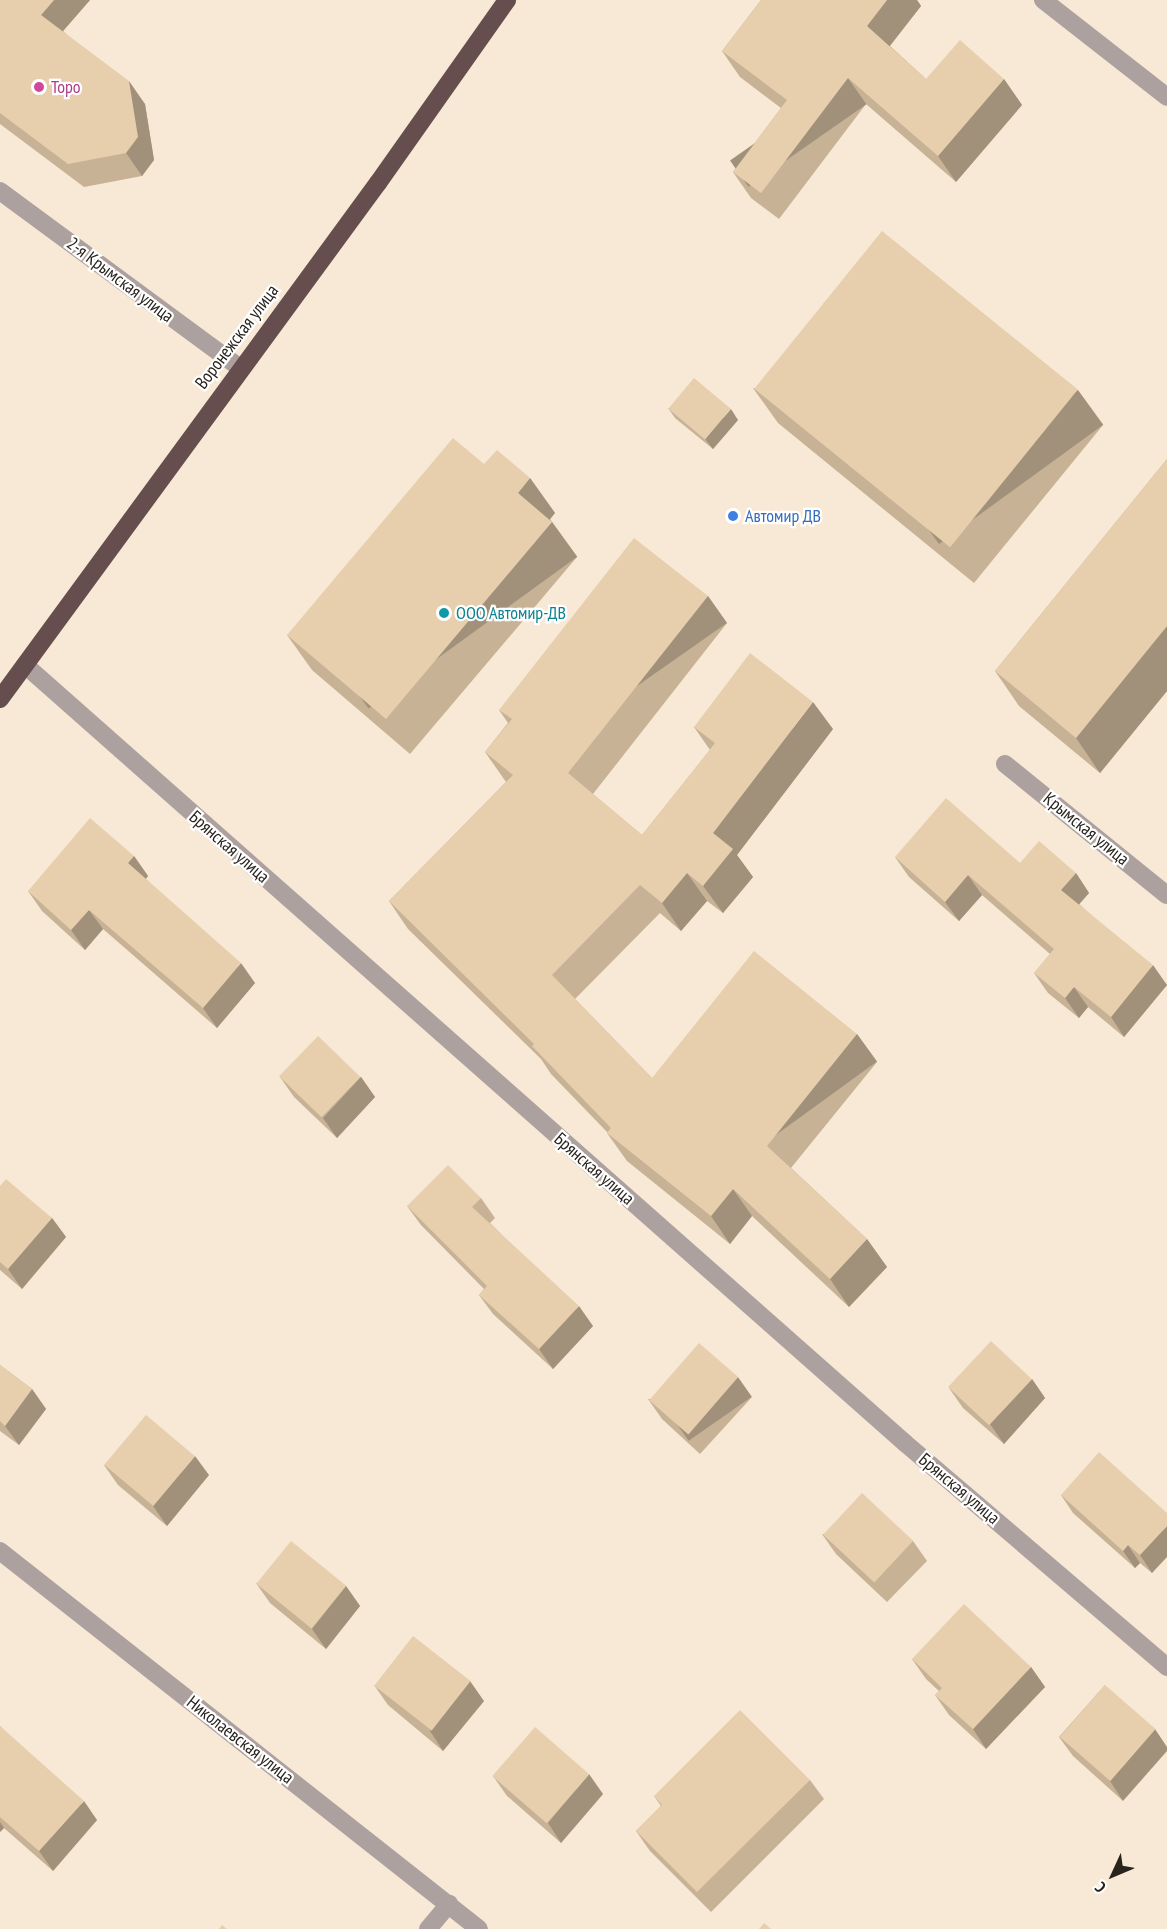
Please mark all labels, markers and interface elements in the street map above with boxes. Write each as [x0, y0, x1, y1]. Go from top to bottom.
place label: Торо [51, 76, 81, 98]
marker: Торо [32, 80, 46, 94]
street label: 2-я Крымская улица [62, 233, 178, 327]
street label: Воронежская улица [191, 281, 283, 393]
place label: Автомир ДВ [745, 505, 821, 527]
marker: Автомир ДВ [726, 509, 740, 523]
place label: ООО Автомир-ДВ [456, 602, 567, 624]
marker: ООО Автомир-ДВ [437, 606, 451, 620]
street label: Крымская улица [1039, 788, 1133, 870]
street label: Брянская улица [185, 806, 273, 888]
street label: Брянская улица [550, 1128, 638, 1210]
street label: Брянская улица [914, 1449, 1004, 1529]
street label: Николаевская улица [182, 1692, 298, 1788]
north arrow [1083, 1845, 1143, 1905]
text: С [1090, 1878, 1110, 1897]

